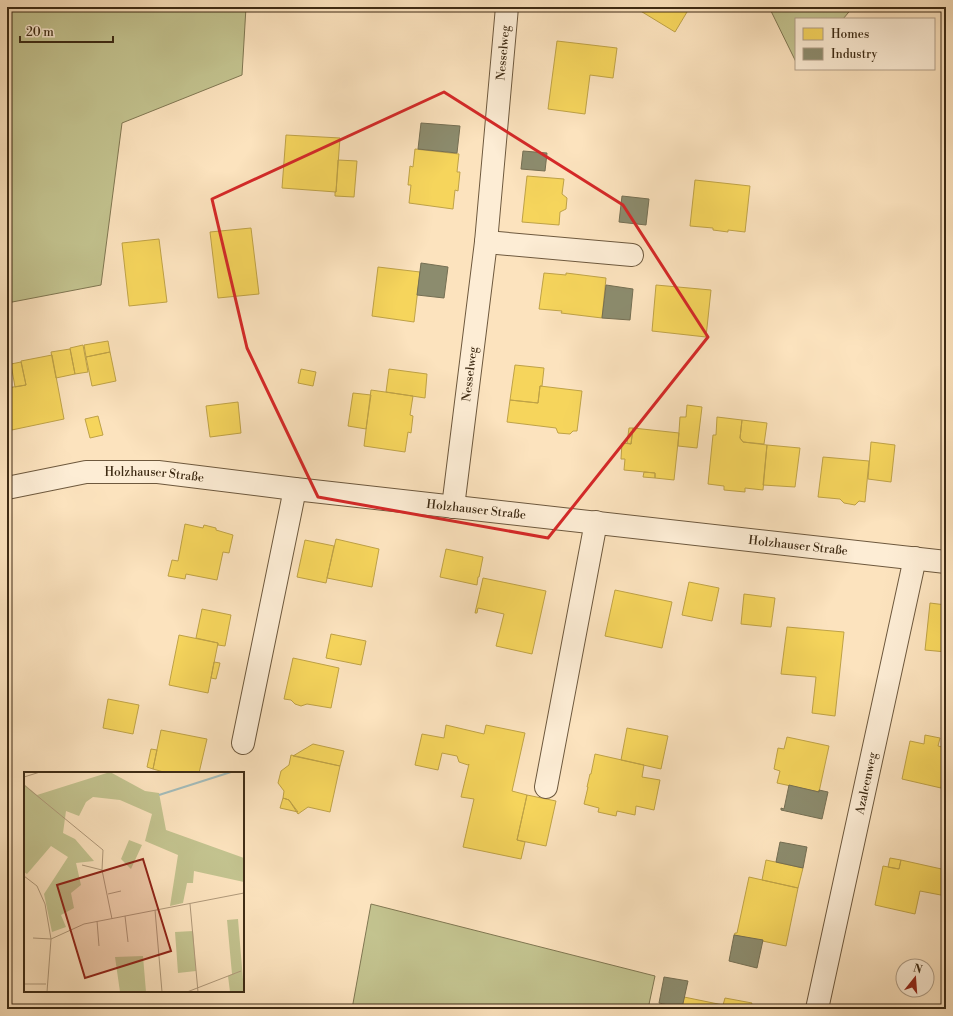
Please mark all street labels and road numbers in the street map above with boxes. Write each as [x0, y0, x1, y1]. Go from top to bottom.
street label: Nesselweg [493, 24, 513, 81]
street label: Nesselweg [459, 345, 481, 403]
street label: Holzhauser Straße [104, 465, 205, 486]
street label: Holzhauser Straße [426, 497, 527, 523]
street label: Holzhauser Straße [748, 533, 849, 559]
street label: Azaleenweg [852, 750, 881, 817]

